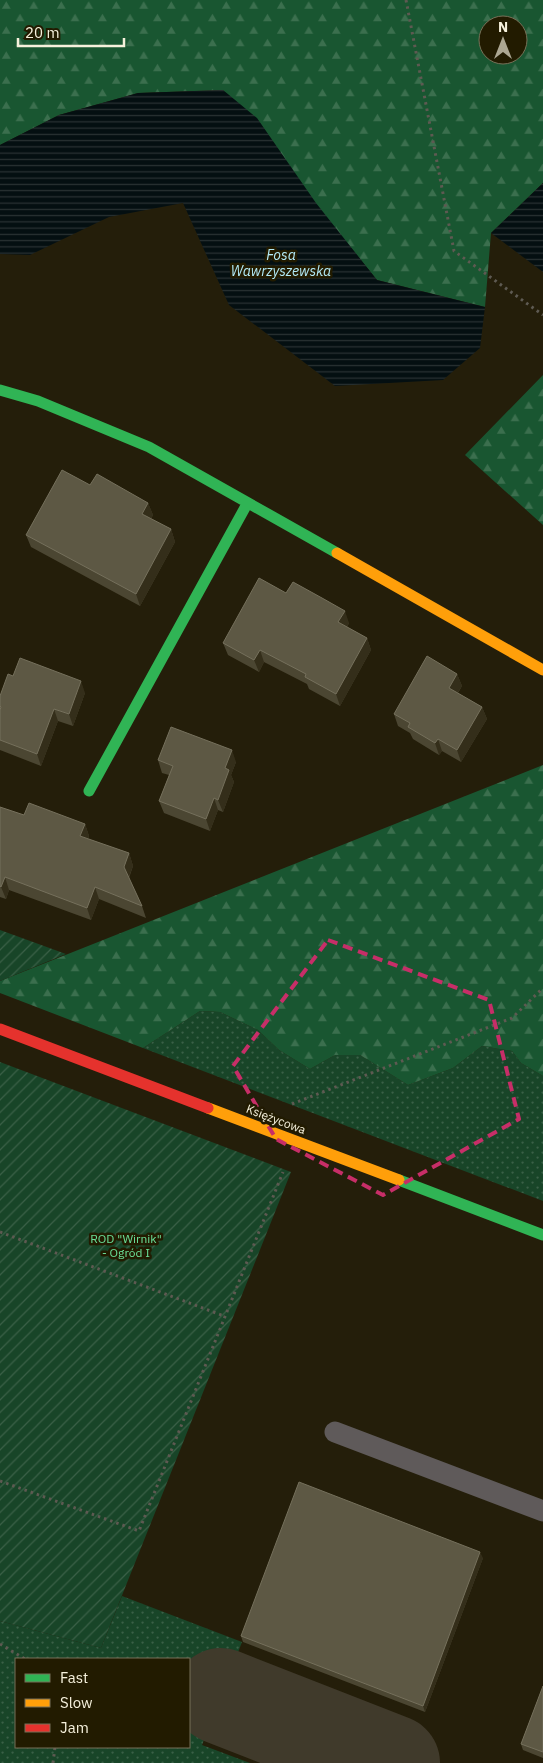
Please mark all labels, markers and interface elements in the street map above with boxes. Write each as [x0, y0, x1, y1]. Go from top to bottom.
scale bar [18, 15, 124, 47]
north arrow [478, 15, 528, 65]
text: N [498, 18, 508, 36]
text: 20 m [25, 23, 60, 42]
water label: Fosa Wawrzyszewska [231, 246, 331, 280]
street label: Księżycowa [244, 1101, 308, 1137]
park label: ROD "Wirnik" - Ogród I [90, 1231, 162, 1260]
legend [15, 1658, 190, 1748]
text: Fast [60, 1668, 88, 1687]
text: Slow [60, 1693, 93, 1712]
text: Jam [60, 1718, 89, 1737]

